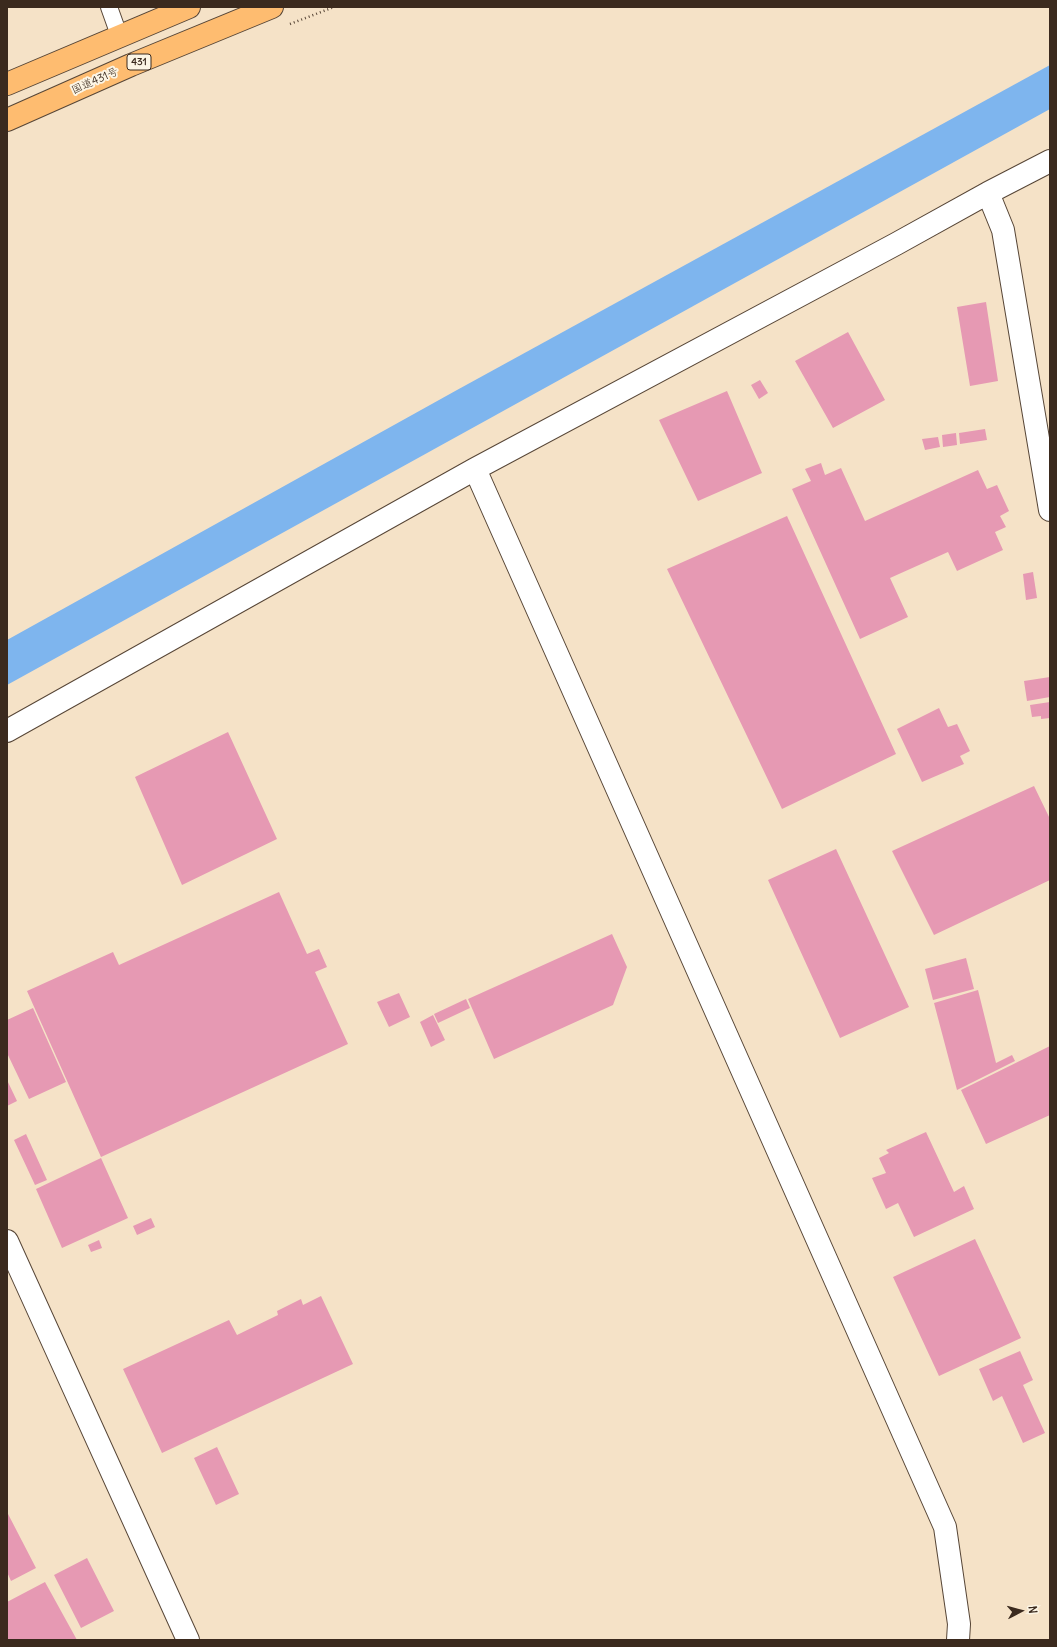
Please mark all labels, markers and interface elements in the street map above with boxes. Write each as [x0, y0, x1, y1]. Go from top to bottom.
road number: 431 [127, 54, 151, 70]
street label: 国道431号 [70, 65, 120, 97]
north arrow [1001, 1591, 1041, 1631]
text: N [1026, 1605, 1040, 1614]

